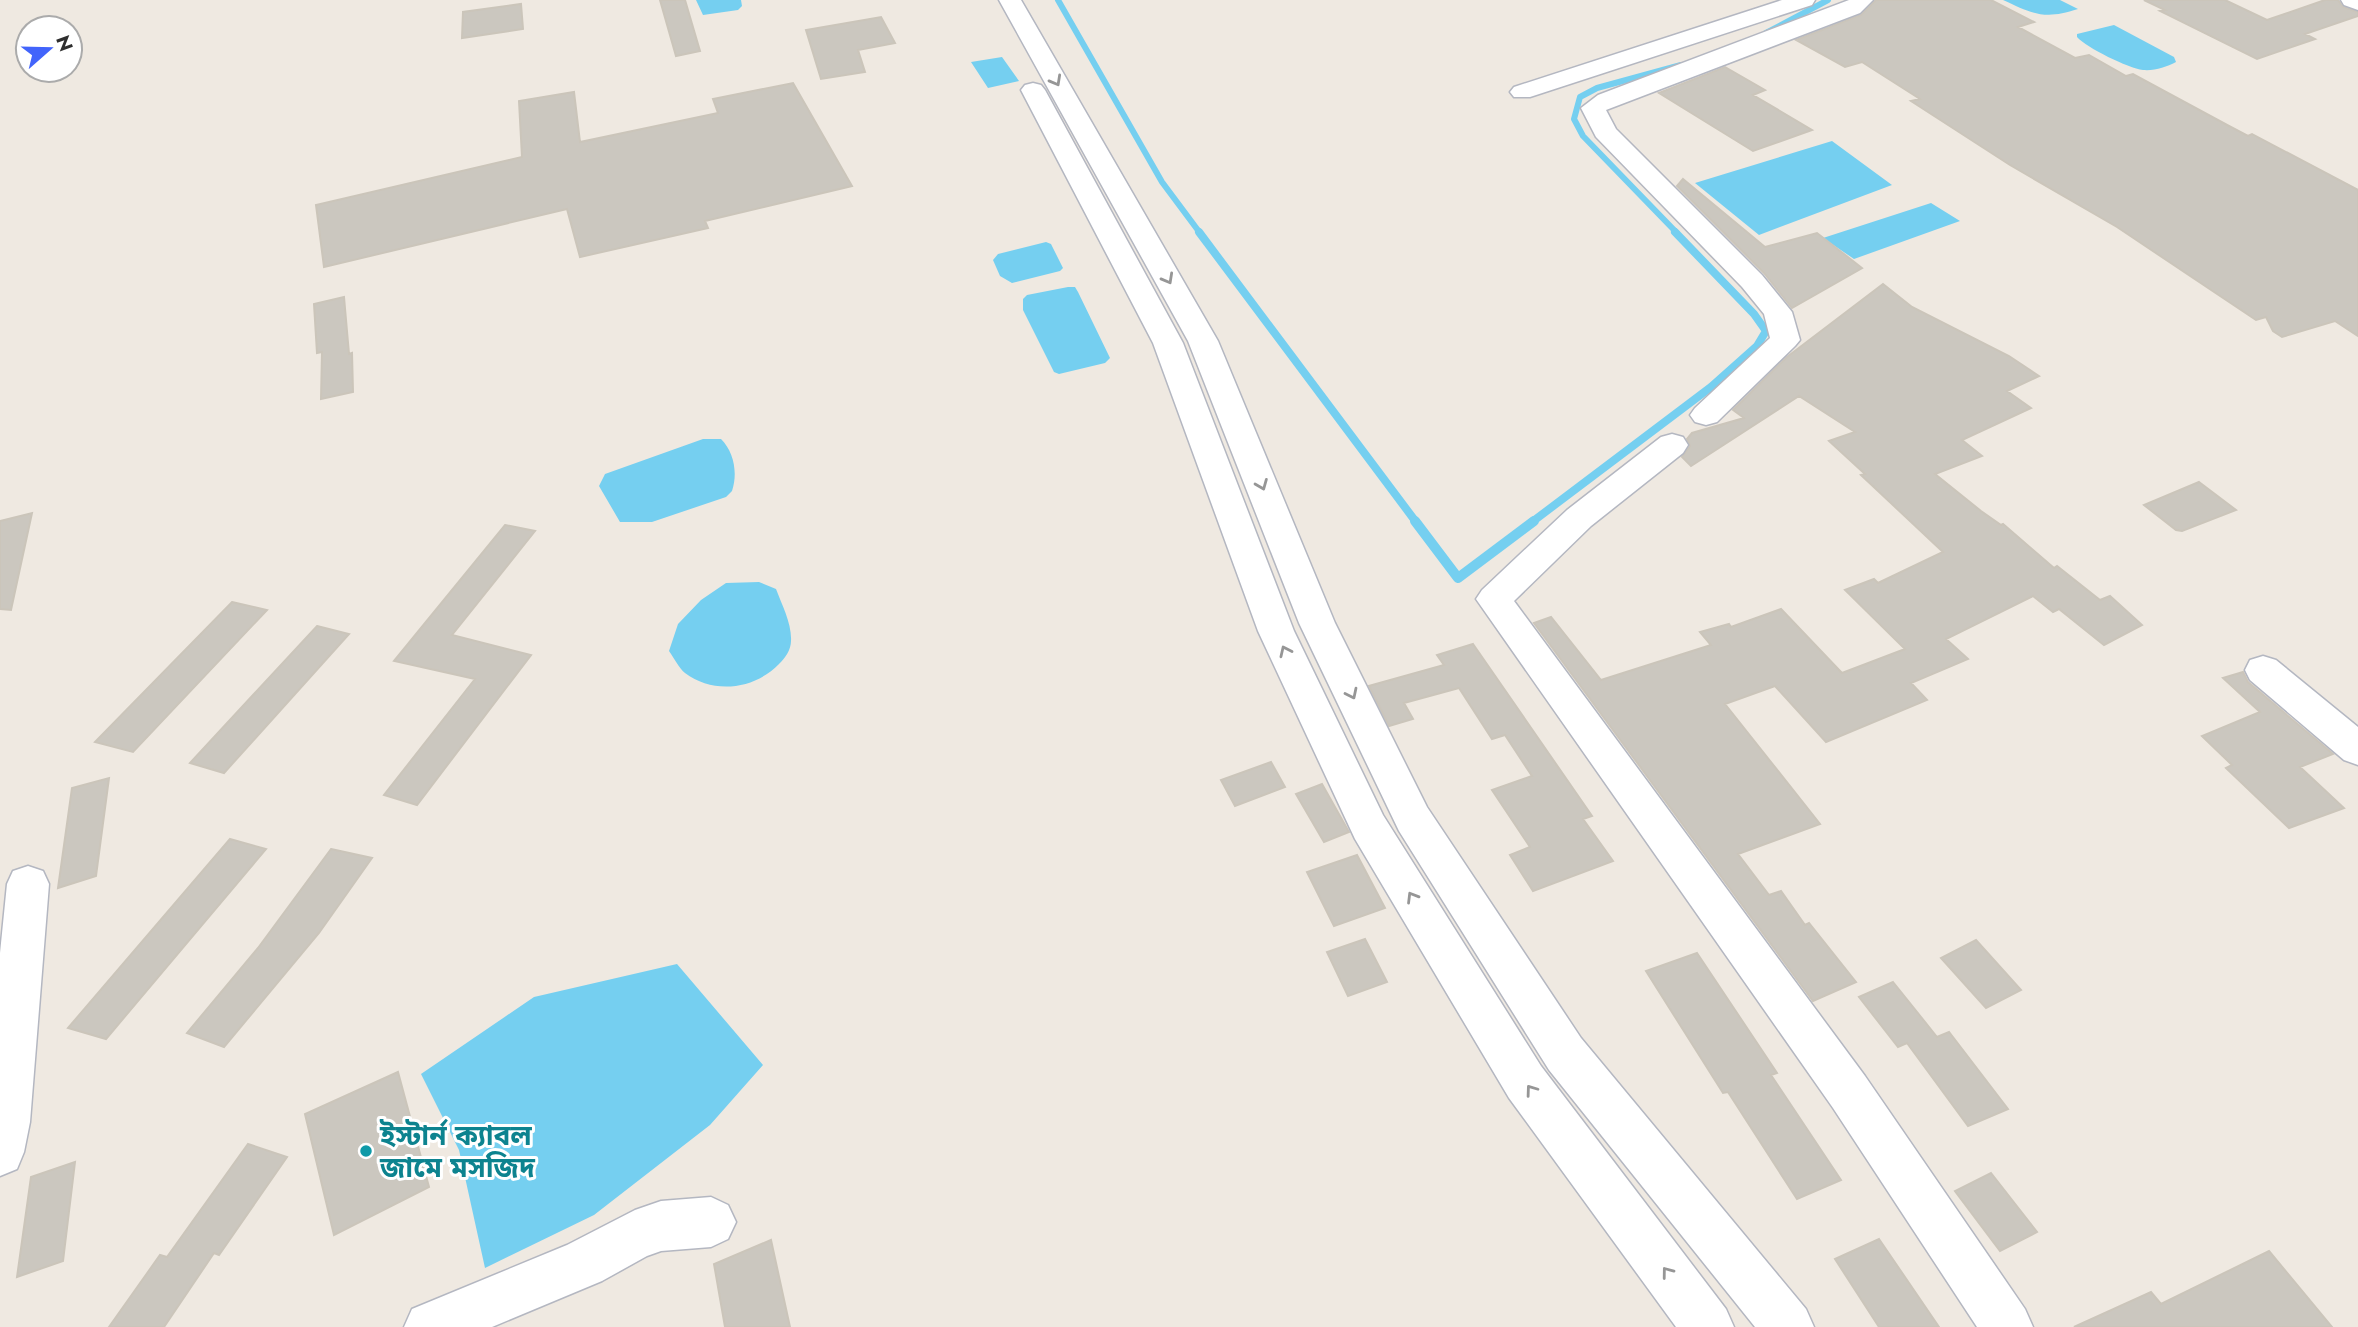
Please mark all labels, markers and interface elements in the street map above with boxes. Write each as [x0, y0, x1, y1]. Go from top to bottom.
north arrow [14, 14, 84, 84]
text: N [49, 32, 80, 55]
one-way arrow [1048, 73, 1061, 86]
one-way arrow [1160, 271, 1173, 284]
one-way arrow [1254, 478, 1268, 491]
one-way arrow [1280, 646, 1294, 658]
one-way arrow [1343, 687, 1357, 699]
one-way arrow [1407, 891, 1420, 904]
one-way arrow [1527, 1086, 1539, 1098]
place label: ইস্টার্ন ক্যাবল জামে মসজিদ [379, 1115, 536, 1188]
marker: ইস্টার্ন ক্যাবল জামে মসজিদ [358, 1143, 374, 1159]
one-way arrow [1663, 1268, 1676, 1280]

